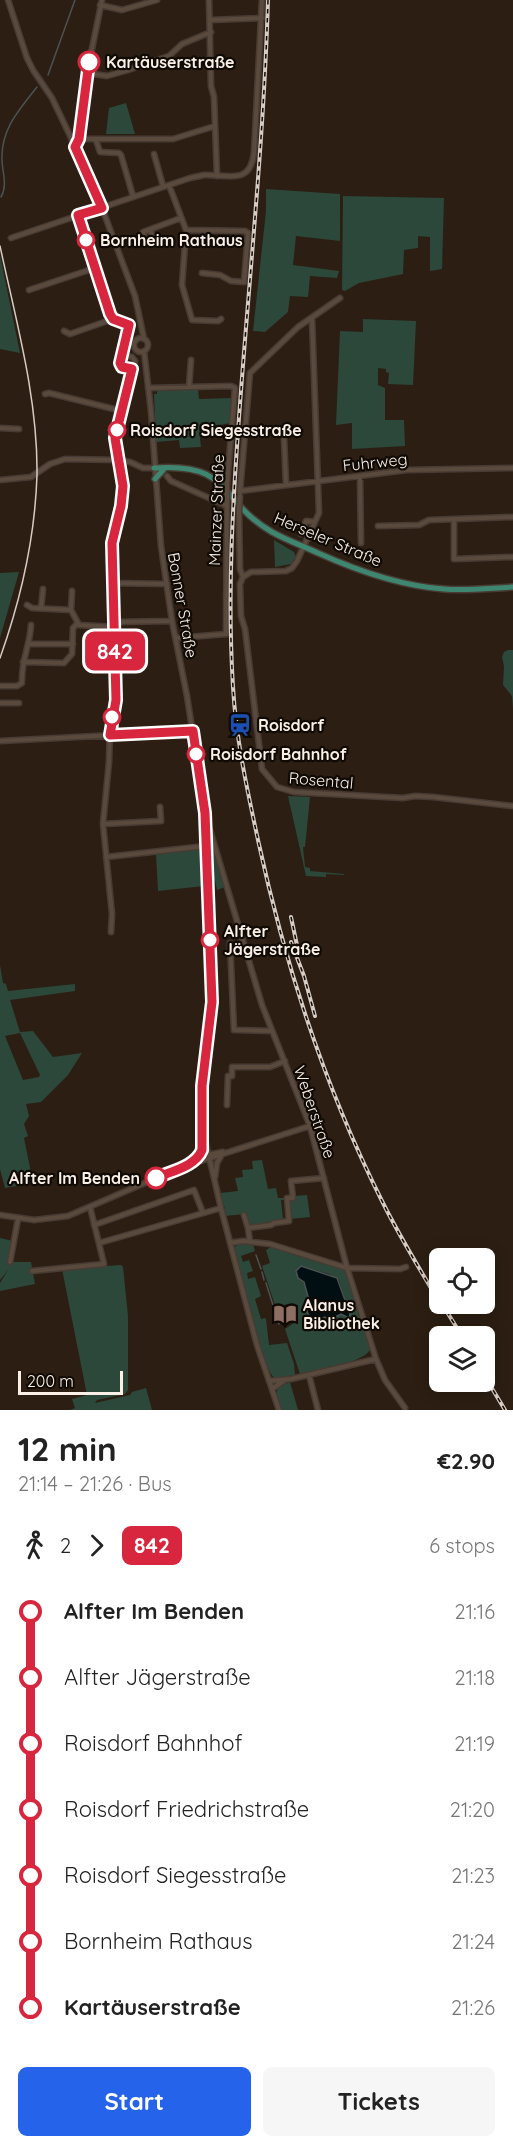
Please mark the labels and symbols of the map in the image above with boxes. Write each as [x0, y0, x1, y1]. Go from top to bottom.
marker: Kartäuserstraße [78, 51, 100, 73]
place label: Kartäuserstraße [106, 52, 235, 72]
place label: Bornheim Rathaus [100, 230, 243, 250]
marker: Bornheim Rathaus [77, 231, 95, 249]
place label: Roisdorf Siegesstraße [130, 420, 302, 440]
marker: Roisdorf Siegesstraße [108, 421, 126, 439]
street label: Fuhrweg [342, 449, 408, 475]
street label: Mainzer Straße [204, 454, 228, 566]
street label: Herseler Straße [271, 507, 385, 571]
street label: Bonner Straße [164, 551, 202, 659]
line badge: 842 [80, 632, 150, 670]
unlabelled marker [103, 708, 121, 726]
station icon: Roisdorf [227, 712, 253, 738]
place label: Roisdorf [258, 715, 324, 735]
place label: Roisdorf Bahnhof [210, 744, 347, 764]
marker: Roisdorf Bahnhof [187, 745, 205, 763]
street label: Rosental [288, 767, 354, 793]
place label: Alfter Jägerstraße [224, 921, 320, 959]
marker: Alfter Jägerstraße [201, 931, 219, 949]
street label: Weberstraße [290, 1063, 340, 1161]
marker: Alfter Im Benden [145, 1167, 167, 1189]
place label: Alfter Im Benden [9, 1168, 140, 1188]
place label: Alanus Bibliothek [303, 1295, 380, 1333]
library icon: Alanus Bibliothek [272, 1301, 298, 1327]
scale bar [18, 1368, 123, 1396]

